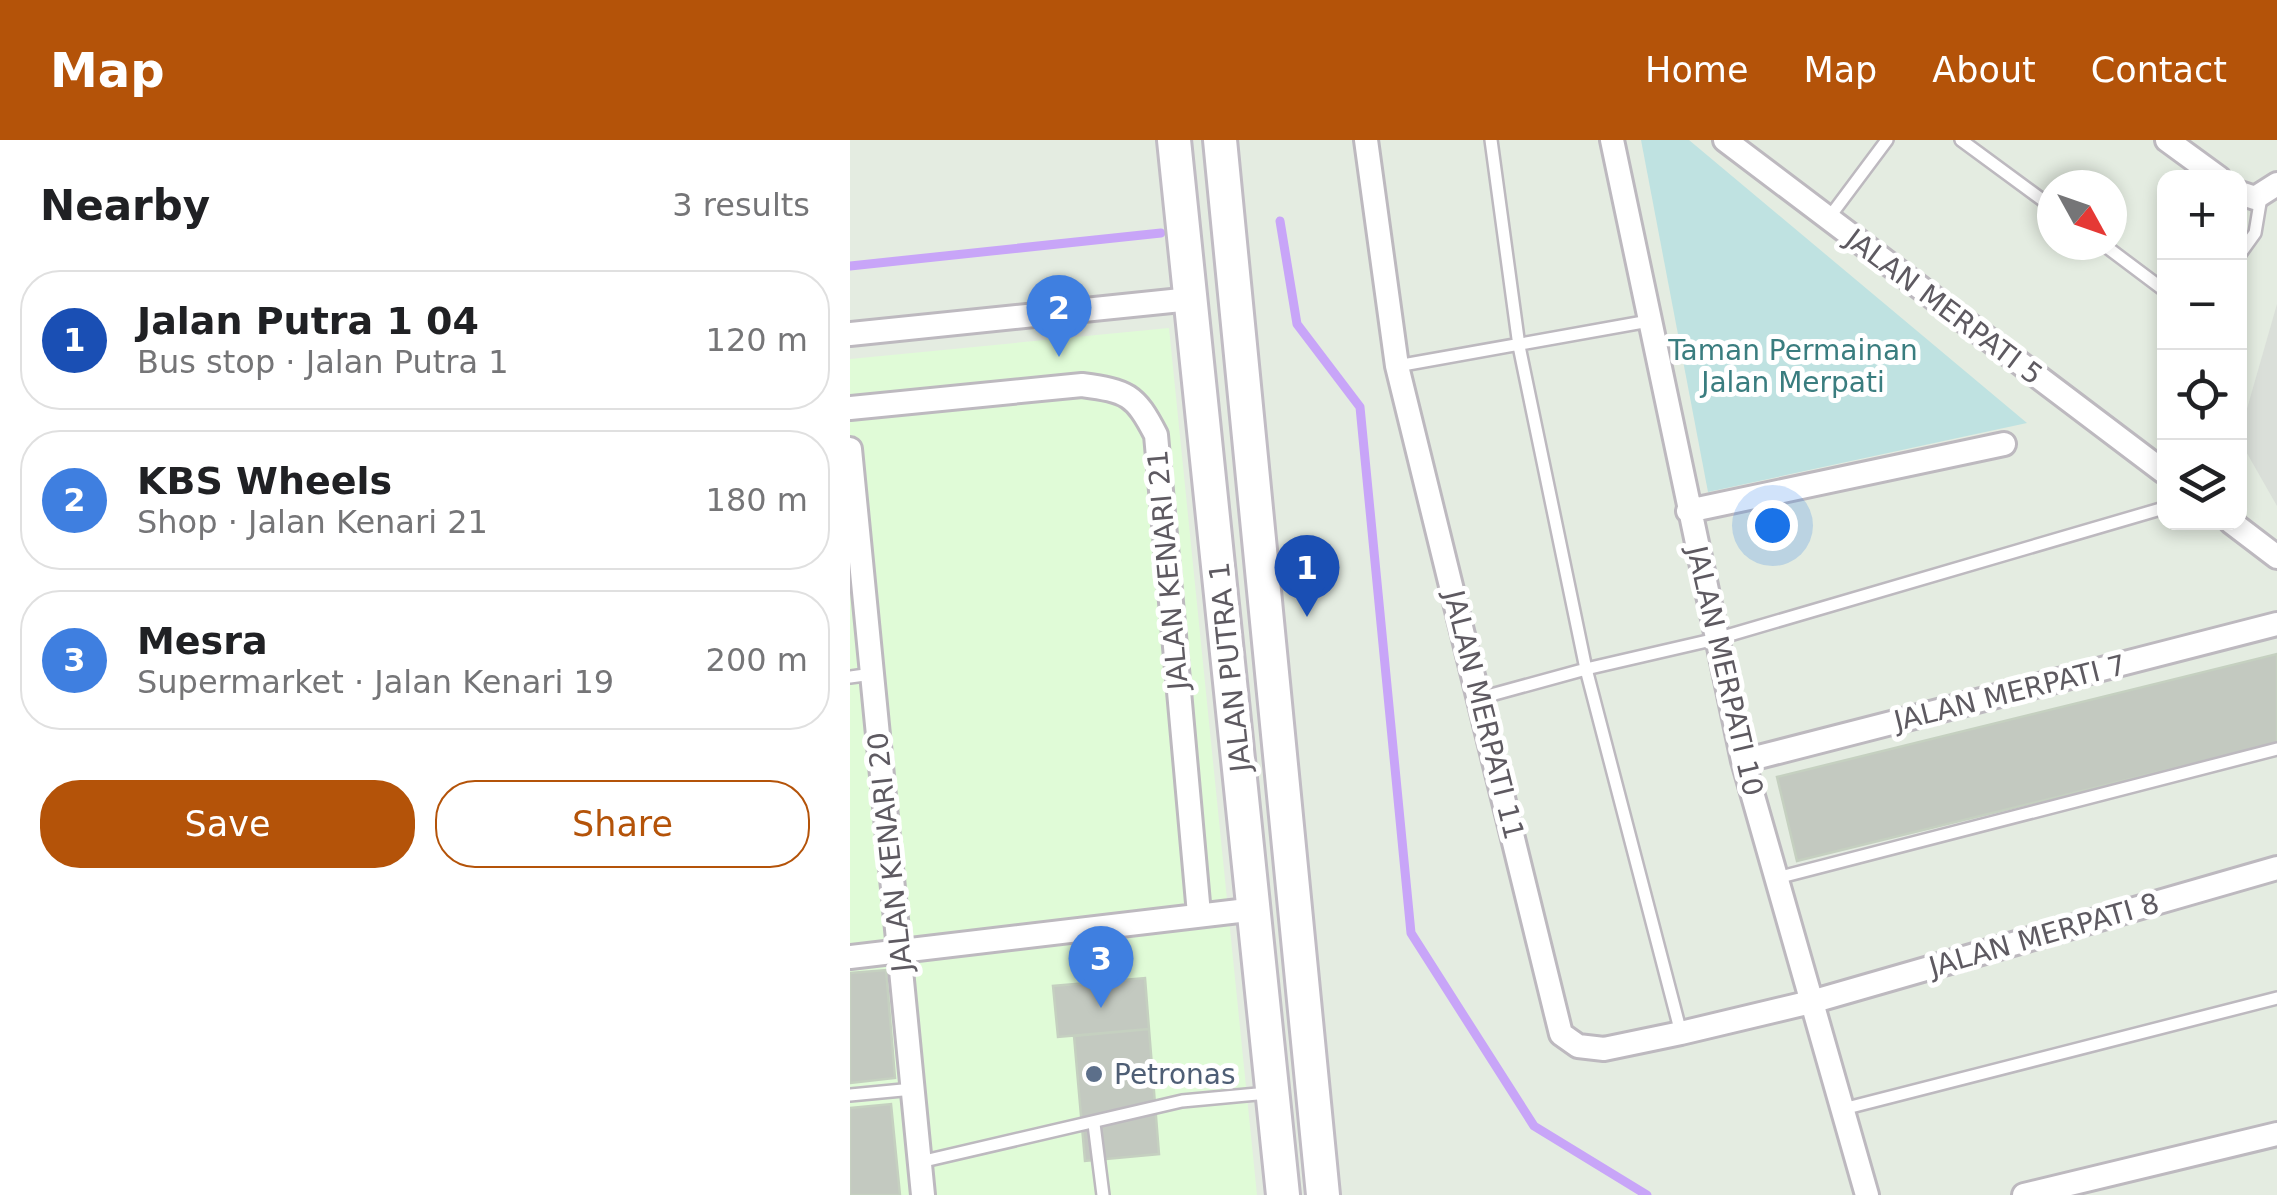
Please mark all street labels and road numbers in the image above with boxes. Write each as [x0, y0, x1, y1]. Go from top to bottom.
street label: JALAN MERPATI 5 [1838, 221, 2049, 392]
street label: JALAN KENARI 21 [1141, 449, 1195, 693]
street label: JALAN MERPATI 10 [1680, 541, 1770, 799]
street label: JALAN PUTRA 1 [1203, 560, 1258, 776]
street label: JALAN MERPATI 11 [1437, 585, 1531, 843]
street label: JALAN MERPATI 7 [1889, 648, 2129, 738]
street label: JALAN KENARI 20 [861, 731, 919, 975]
street label: JALAN MERPATI 8 [1923, 886, 2163, 984]

